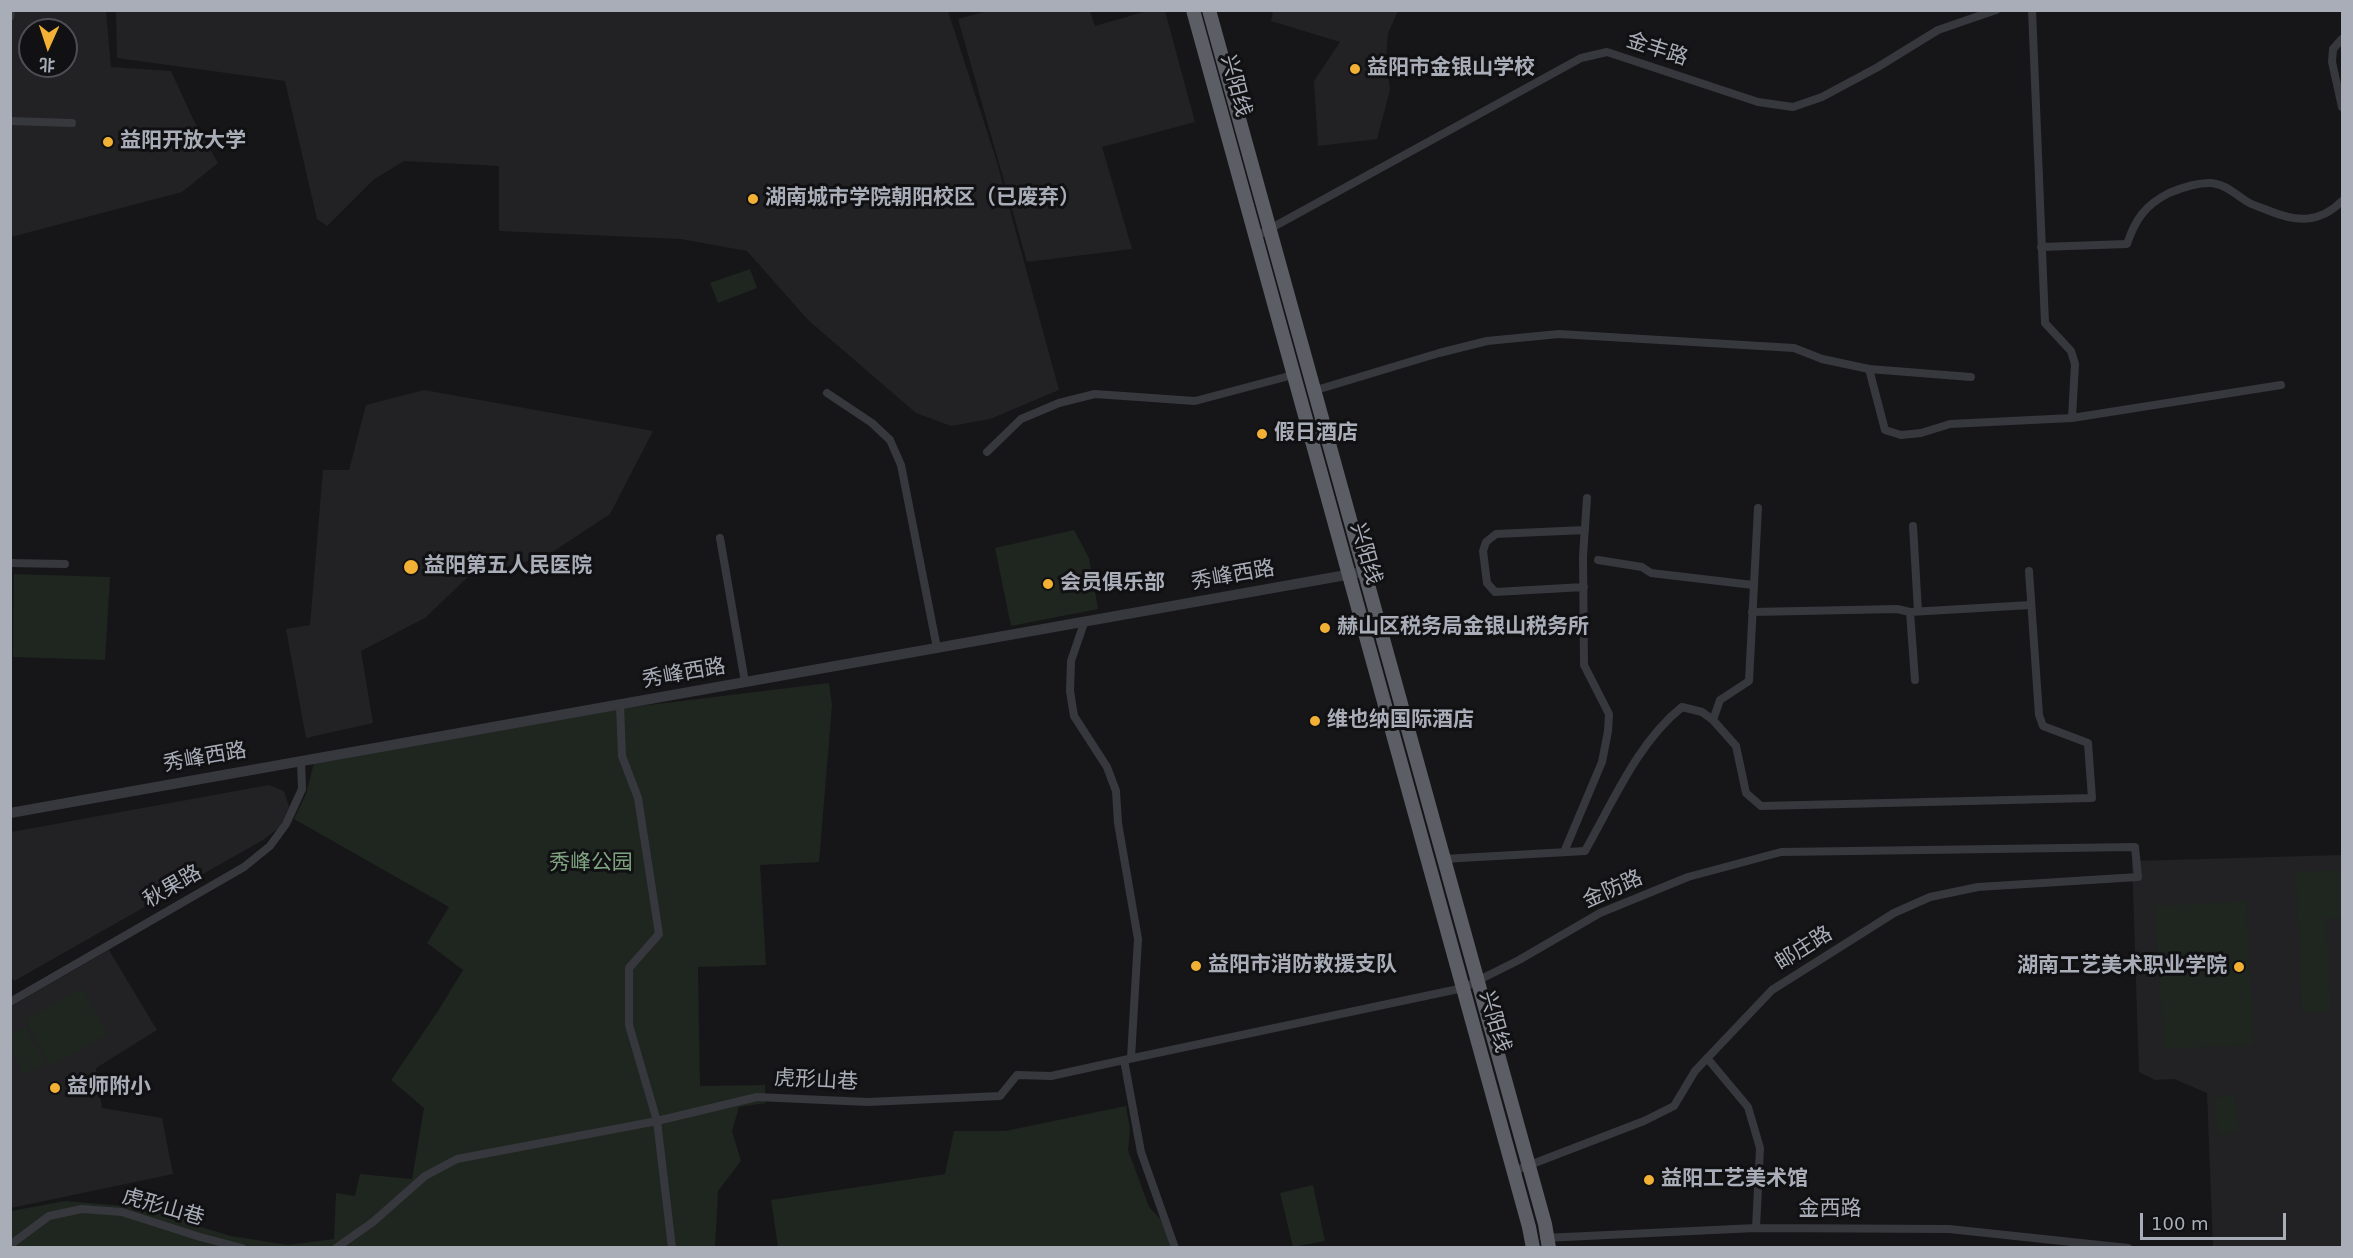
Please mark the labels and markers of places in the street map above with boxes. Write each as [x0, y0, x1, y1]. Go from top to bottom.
place label: 益阳市金银山学校 [1367, 56, 1535, 82]
marker: 益阳市金银山学校 [1348, 62, 1362, 76]
place label: 益阳开放大学 [120, 129, 246, 155]
marker: 益阳开放大学 [101, 135, 115, 149]
place label: 湖南城市学院朝阳校区（已废弃） [765, 186, 1080, 212]
marker: 湖南城市学院朝阳校区（已废弃） [746, 192, 760, 206]
place label: 假日酒店 [1274, 421, 1358, 447]
marker: 假日酒店 [1255, 427, 1269, 441]
place label: 益阳第五人民医院 [424, 554, 592, 580]
marker: 益阳第五人民医院 [402, 558, 420, 576]
place label: 会员俱乐部 [1060, 571, 1165, 597]
marker: 会员俱乐部 [1041, 577, 1055, 591]
place label: 赫山区税务局金银山税务所 [1337, 615, 1589, 641]
marker: 赫山区税务局金银山税务所 [1318, 621, 1332, 635]
place label: 维也纳国际酒店 [1327, 708, 1474, 734]
marker: 维也纳国际酒店 [1308, 714, 1322, 728]
place label: 益阳市消防救援支队 [1208, 953, 1397, 979]
place label: 湖南工艺美术职业学院 [2017, 954, 2227, 980]
marker: 益阳市消防救援支队 [1189, 959, 1203, 973]
marker: 湖南工艺美术职业学院 [2232, 960, 2246, 974]
place label: 益师附小 [67, 1075, 151, 1101]
marker: 益师附小 [48, 1081, 62, 1095]
place label: 益阳工艺美术馆 [1661, 1167, 1808, 1193]
marker: 益阳工艺美术馆 [1642, 1173, 1656, 1187]

